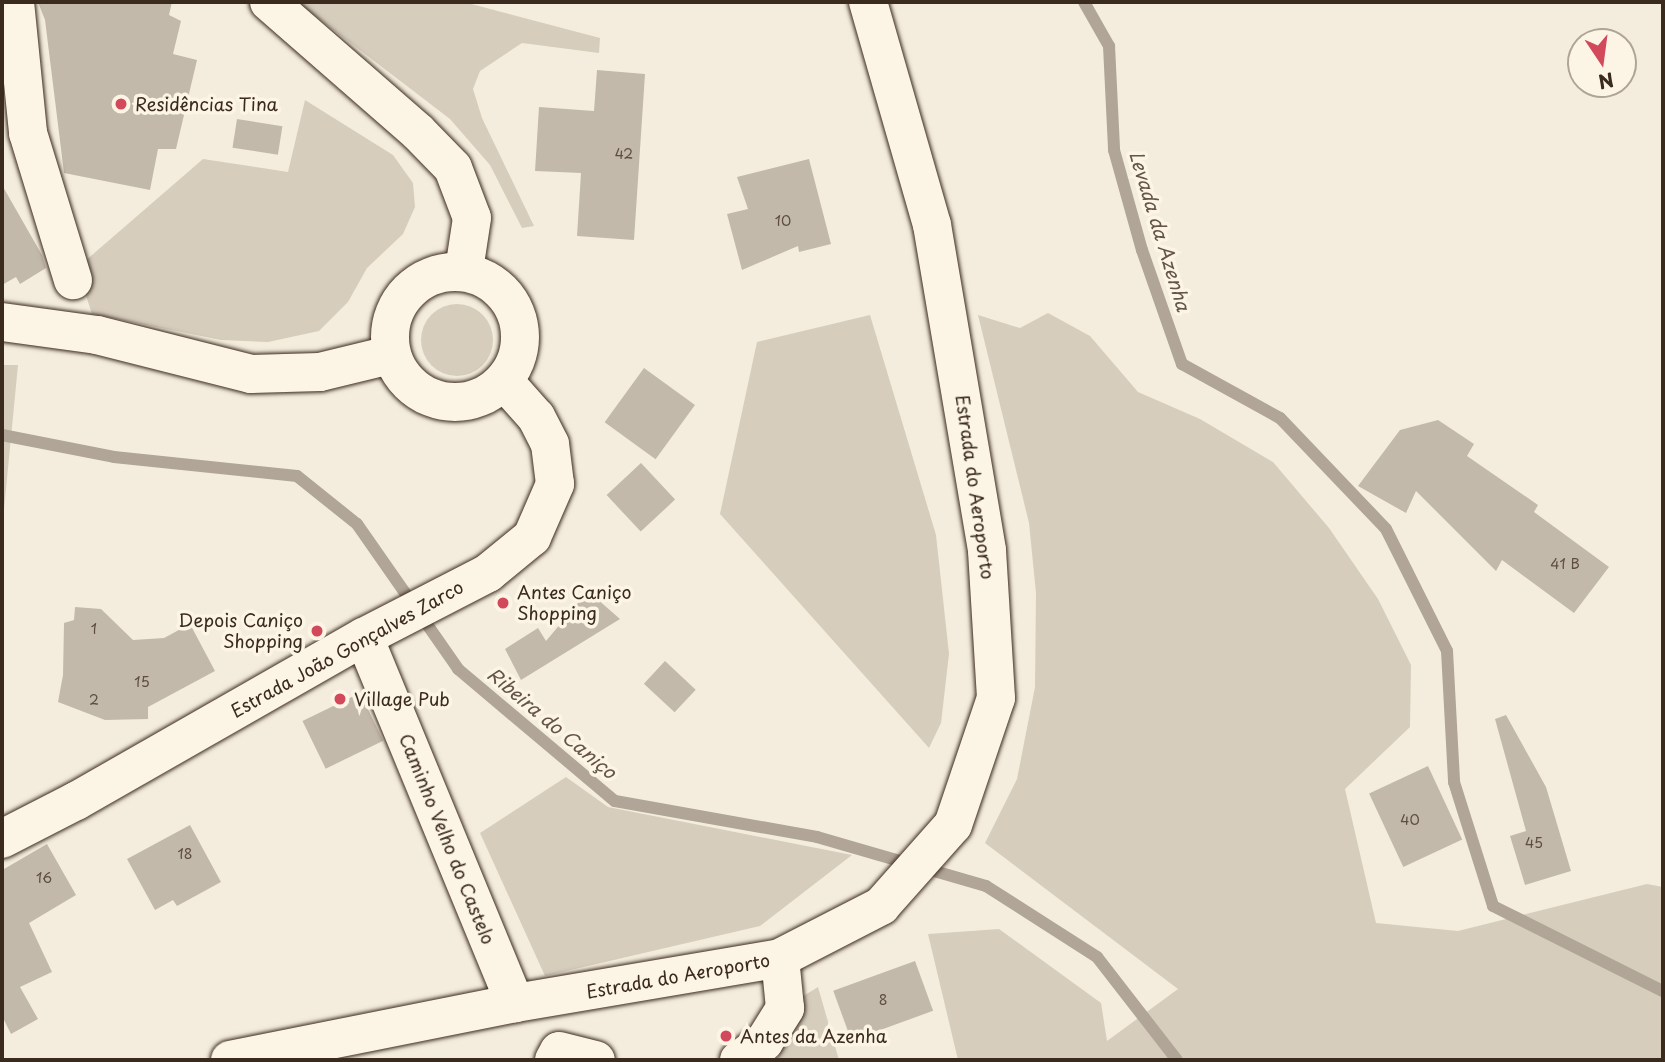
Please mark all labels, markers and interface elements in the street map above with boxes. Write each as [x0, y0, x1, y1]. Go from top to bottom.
north arrow [1567, 28, 1637, 98]
text: N [1596, 66, 1617, 97]
place label: Residências Tina [135, 93, 278, 115]
marker: Residências Tina [113, 96, 129, 112]
house number: 42 [615, 146, 633, 162]
water label: Levada da Azenha [1125, 148, 1195, 314]
house number: 10 [775, 213, 791, 229]
street label: Estrada do Aeroporto [951, 393, 999, 581]
house number: 41 B [1551, 556, 1579, 572]
street label: Estrada João Gonçalves Zarco [226, 575, 468, 723]
place label: Antes Caniço Shopping [517, 582, 633, 624]
marker: Antes Caniço Shopping [495, 595, 511, 611]
place label: Depois Caniço Shopping [178, 610, 303, 652]
house number: 1 [91, 621, 97, 637]
marker: Depois Caniço Shopping [309, 623, 325, 639]
water label: Ribeira do Caniço [483, 662, 621, 784]
house number: 15 [134, 674, 150, 690]
place label: Village Pub [354, 688, 449, 710]
marker: Village Pub [332, 691, 348, 707]
house number: 2 [89, 692, 99, 708]
street label: Caminho Velho do Castelo [395, 730, 499, 948]
house number: 40 [1400, 812, 1420, 828]
house number: 45 [1525, 835, 1543, 851]
house number: 18 [177, 846, 193, 862]
house number: 16 [36, 870, 52, 886]
street label: Estrada do Aeroporto [584, 949, 772, 1003]
house number: 8 [879, 992, 887, 1008]
place label: Antes da Azenha [740, 1025, 888, 1047]
marker: Antes da Azenha [718, 1028, 734, 1044]

